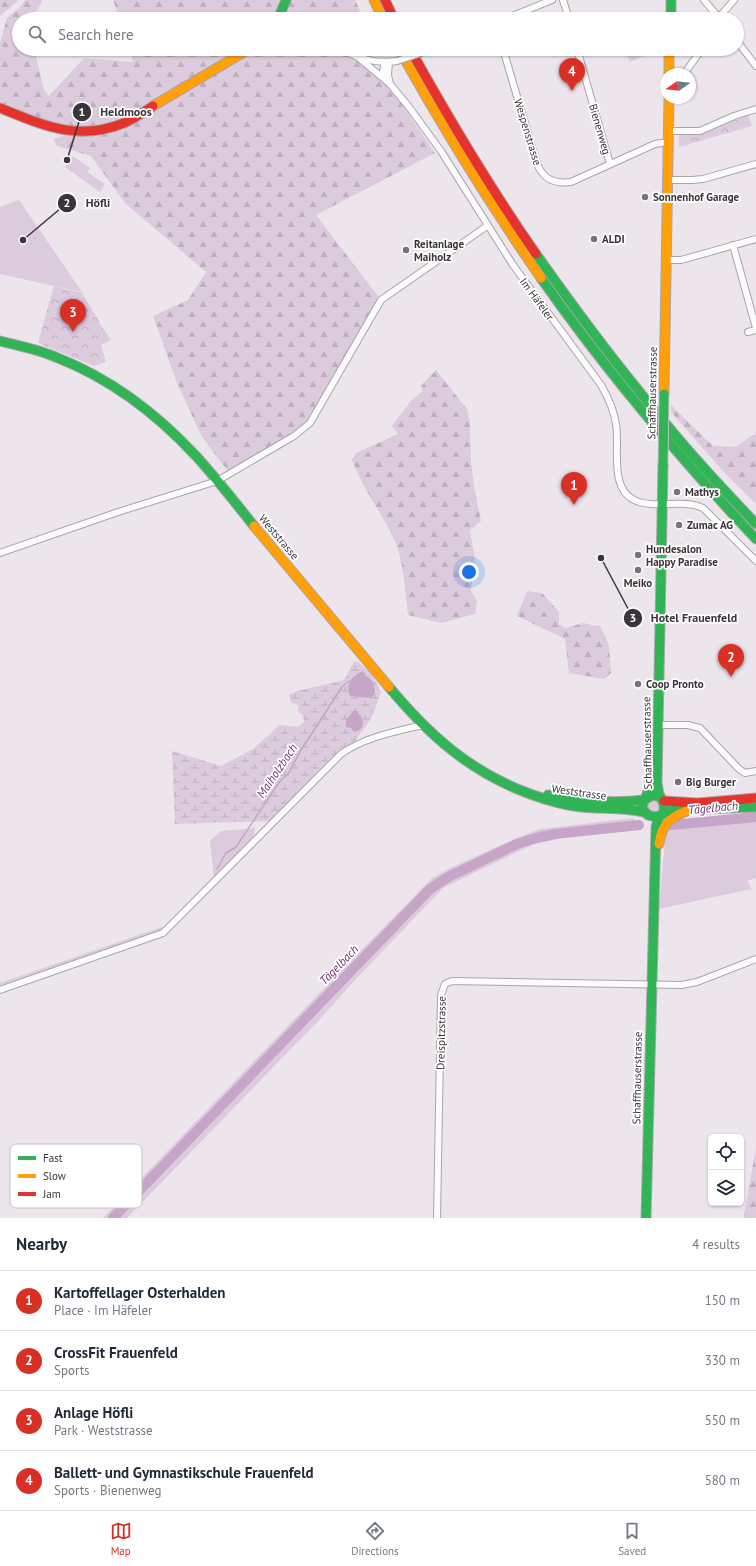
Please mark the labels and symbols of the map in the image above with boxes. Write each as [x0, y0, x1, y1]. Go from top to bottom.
pin: 4 [559, 58, 585, 91]
north arrow [660, 68, 696, 104]
street label: Wespenstrasse [511, 97, 545, 167]
callout: Heldmoos [72, 100, 160, 124]
street label: Bienenweg [586, 102, 614, 156]
text: 1 [79, 104, 85, 119]
text: Heldmoos [100, 104, 152, 119]
place label: Sonnenhof Garage [653, 190, 740, 204]
callout: Höfli [57, 191, 118, 215]
marker: Sonnenhof Garage [640, 192, 650, 202]
text: 2 [64, 195, 70, 210]
text: Höfli [86, 195, 110, 210]
place label: ALDI [602, 232, 625, 246]
marker: ALDI [589, 234, 599, 244]
place label: Reitanlage Maiholz [414, 237, 465, 264]
marker: Reitanlage Maiholz [401, 245, 411, 255]
street label: Im Häfeler [517, 275, 557, 323]
pin: 3 [60, 299, 86, 332]
street label: Schaffhauserstrasse [644, 346, 660, 440]
pin: 1 [561, 472, 587, 505]
place label: Mathys [685, 485, 719, 499]
marker: Mathys [672, 487, 682, 497]
street label: Weststrasse [256, 511, 302, 563]
place label: Zumac AG [687, 518, 733, 532]
marker: Zumac AG [674, 520, 684, 530]
place label: Hundesalon Happy Paradise [646, 542, 718, 569]
marker: Hundesalon Happy Paradise [633, 550, 643, 560]
your location [459, 562, 479, 582]
marker: Meiko [633, 565, 643, 575]
place label: Meiko [624, 576, 652, 590]
callout: Hotel Frauenfeld [623, 606, 745, 630]
text: 3 [630, 610, 636, 625]
text: Hotel Frauenfeld [651, 610, 737, 625]
pin: 2 [718, 644, 744, 677]
place label: Coop Pronto [646, 677, 704, 691]
marker: Coop Pronto [633, 679, 643, 689]
street label: Schaffhauserstrasse [639, 696, 655, 790]
water label: Maiholzbach [253, 741, 300, 801]
place label: Big Burger [686, 775, 736, 789]
marker: Big Burger [673, 777, 683, 787]
street label: Weststrasse [551, 781, 608, 803]
water label: Tägelbach [687, 798, 738, 817]
water label: Tägelbach [316, 941, 361, 988]
street label: Dreispitzstrasse [433, 995, 449, 1070]
street label: Schaffhauserstrasse [629, 1031, 645, 1125]
legend [10, 1144, 142, 1208]
text: Fast [43, 1151, 63, 1165]
text: Slow [43, 1169, 66, 1183]
text: Jam [42, 1187, 61, 1201]

